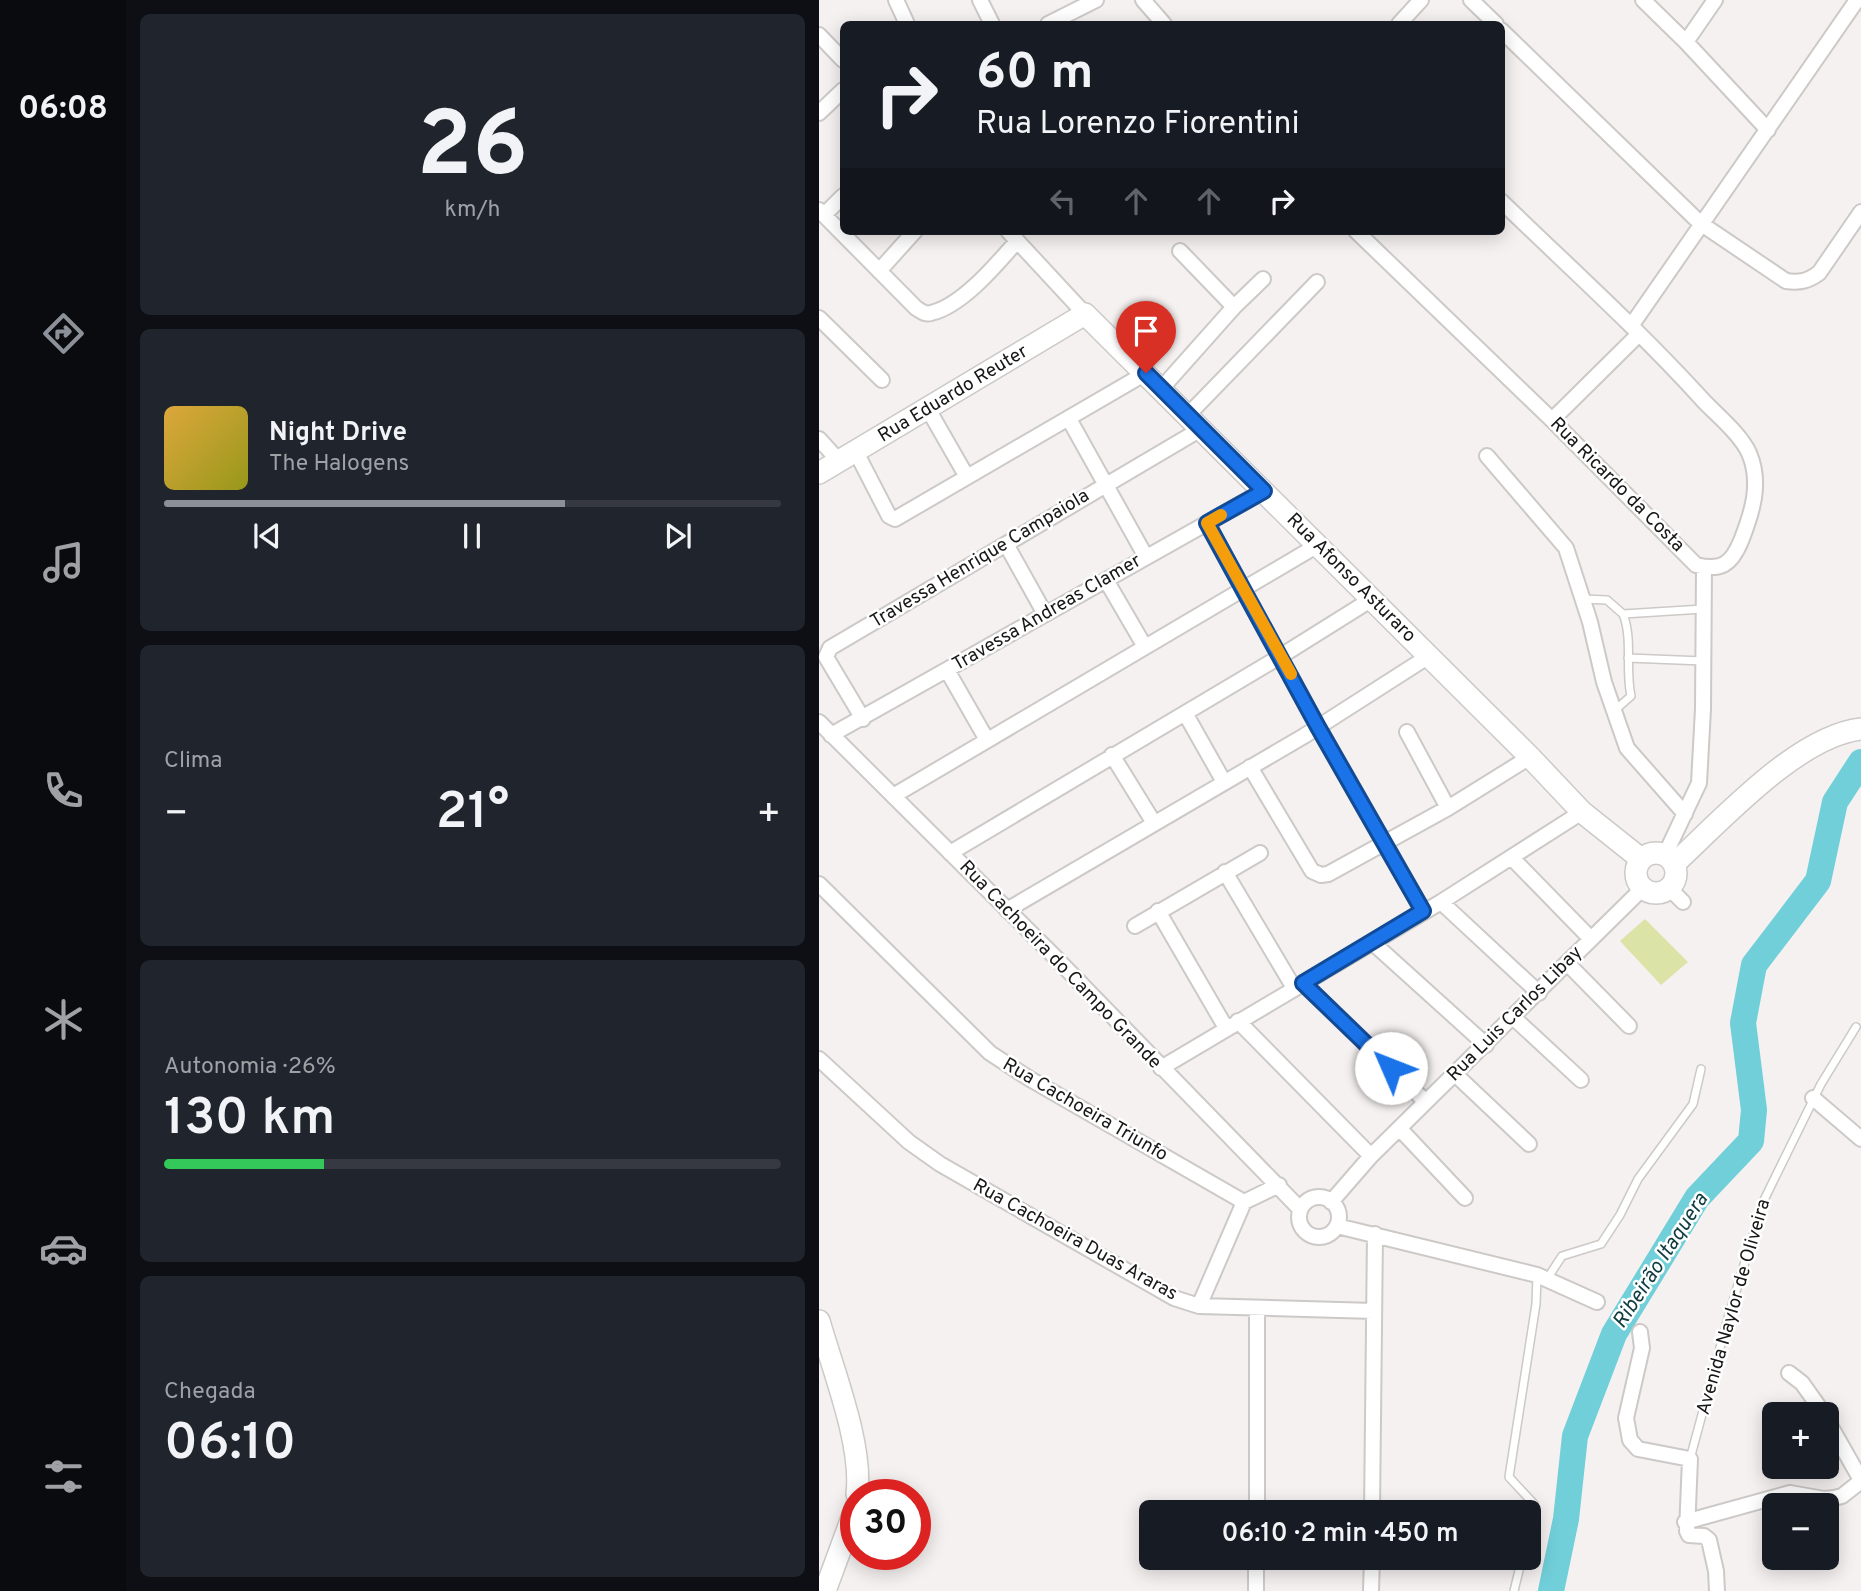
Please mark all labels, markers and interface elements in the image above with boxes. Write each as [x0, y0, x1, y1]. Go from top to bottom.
text: 60 m [976, 44, 1094, 106]
icon: right [861, 49, 952, 140]
text: 06:08 [18, 90, 108, 130]
text: 26 [417, 93, 528, 208]
text: Rua Lorenzo Fiorentini [976, 105, 1300, 145]
icon: left [1044, 182, 1082, 220]
icon: ahead [1117, 182, 1155, 220]
icon: ahead [1190, 182, 1228, 220]
icon: right [1263, 182, 1301, 220]
text: km/h [445, 196, 500, 225]
pin [1116, 301, 1176, 373]
icon: directions [39, 309, 88, 358]
icon: arrive [1127, 312, 1165, 350]
street label: Rua Eduardo Reuter [874, 339, 1033, 448]
street label: Rua Ricardo da Costa [1545, 413, 1689, 557]
text: Night Drive [269, 417, 407, 450]
text: The Halogens [269, 450, 409, 479]
street label: Travessa Henrique Campaiola [866, 484, 1094, 634]
street label: Rua Afonso Asturaro [1281, 508, 1421, 648]
icon: previous [248, 517, 286, 555]
icon: pause [453, 517, 491, 555]
icon: next [659, 517, 697, 555]
icon: music [39, 538, 88, 587]
street label: Travessa Andreas Clamer [948, 549, 1146, 677]
text: Clima [164, 747, 222, 776]
icon: phone [39, 766, 88, 815]
text: 21° [436, 781, 509, 847]
text: − [164, 791, 189, 840]
text: + [756, 791, 781, 840]
street label: Rua Cachoeira do Campo Grande [954, 856, 1166, 1074]
street label: Rua Luis Carlos Libay [1442, 941, 1588, 1087]
icon: climate [39, 995, 88, 1044]
position arrow [1354, 1031, 1428, 1105]
text: Autonomia · 26% [164, 1053, 336, 1082]
street label: Rua Cachoeira Triunfo [998, 1053, 1172, 1167]
text: 130 km [164, 1087, 335, 1153]
street label: Rua Cachoeira Duas Araras [968, 1174, 1182, 1306]
water label: Ribeirão Itaquera [1607, 1188, 1715, 1334]
street label: Avenida Naylor de Oliveira [1692, 1196, 1776, 1418]
icon: car [39, 1224, 88, 1273]
text: Chegada [164, 1378, 256, 1407]
map controls [1762, 1402, 1839, 1570]
button: + [1762, 1402, 1839, 1479]
text: 06:10 [164, 1412, 296, 1478]
icon: filters [39, 1452, 88, 1501]
speed limit sign: 30 [840, 1479, 931, 1570]
button: − [1762, 1493, 1839, 1570]
text: 06:10 · 2 min · 450 m [1222, 1518, 1458, 1551]

